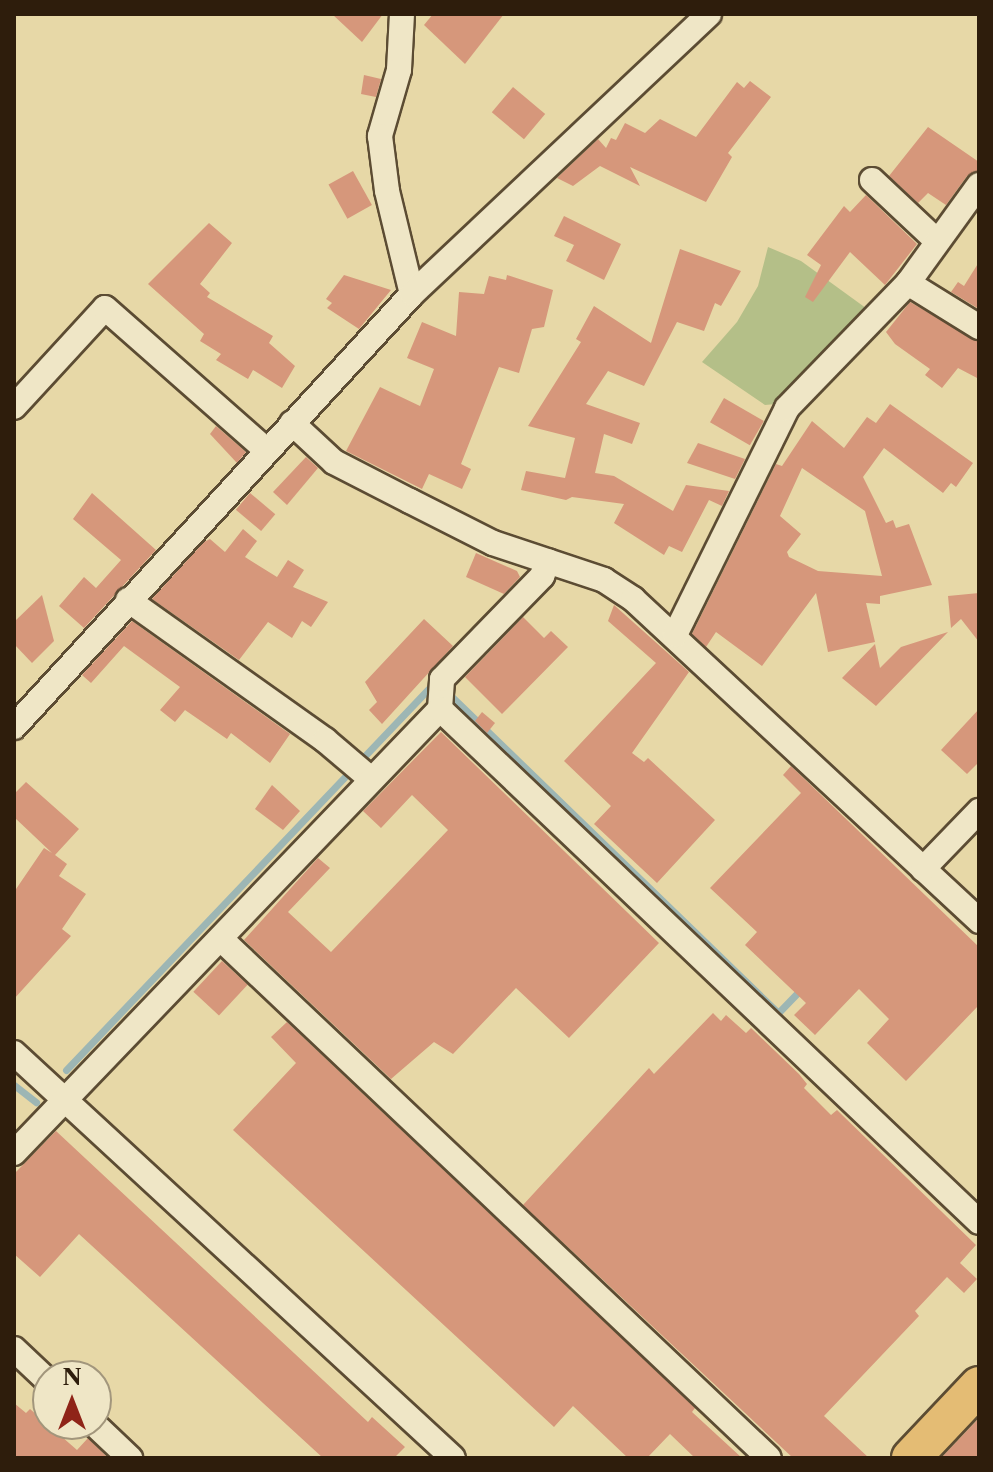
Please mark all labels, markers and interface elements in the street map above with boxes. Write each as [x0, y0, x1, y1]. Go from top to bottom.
north arrow [32, 1360, 112, 1440]
text: N [62, 1364, 82, 1391]

